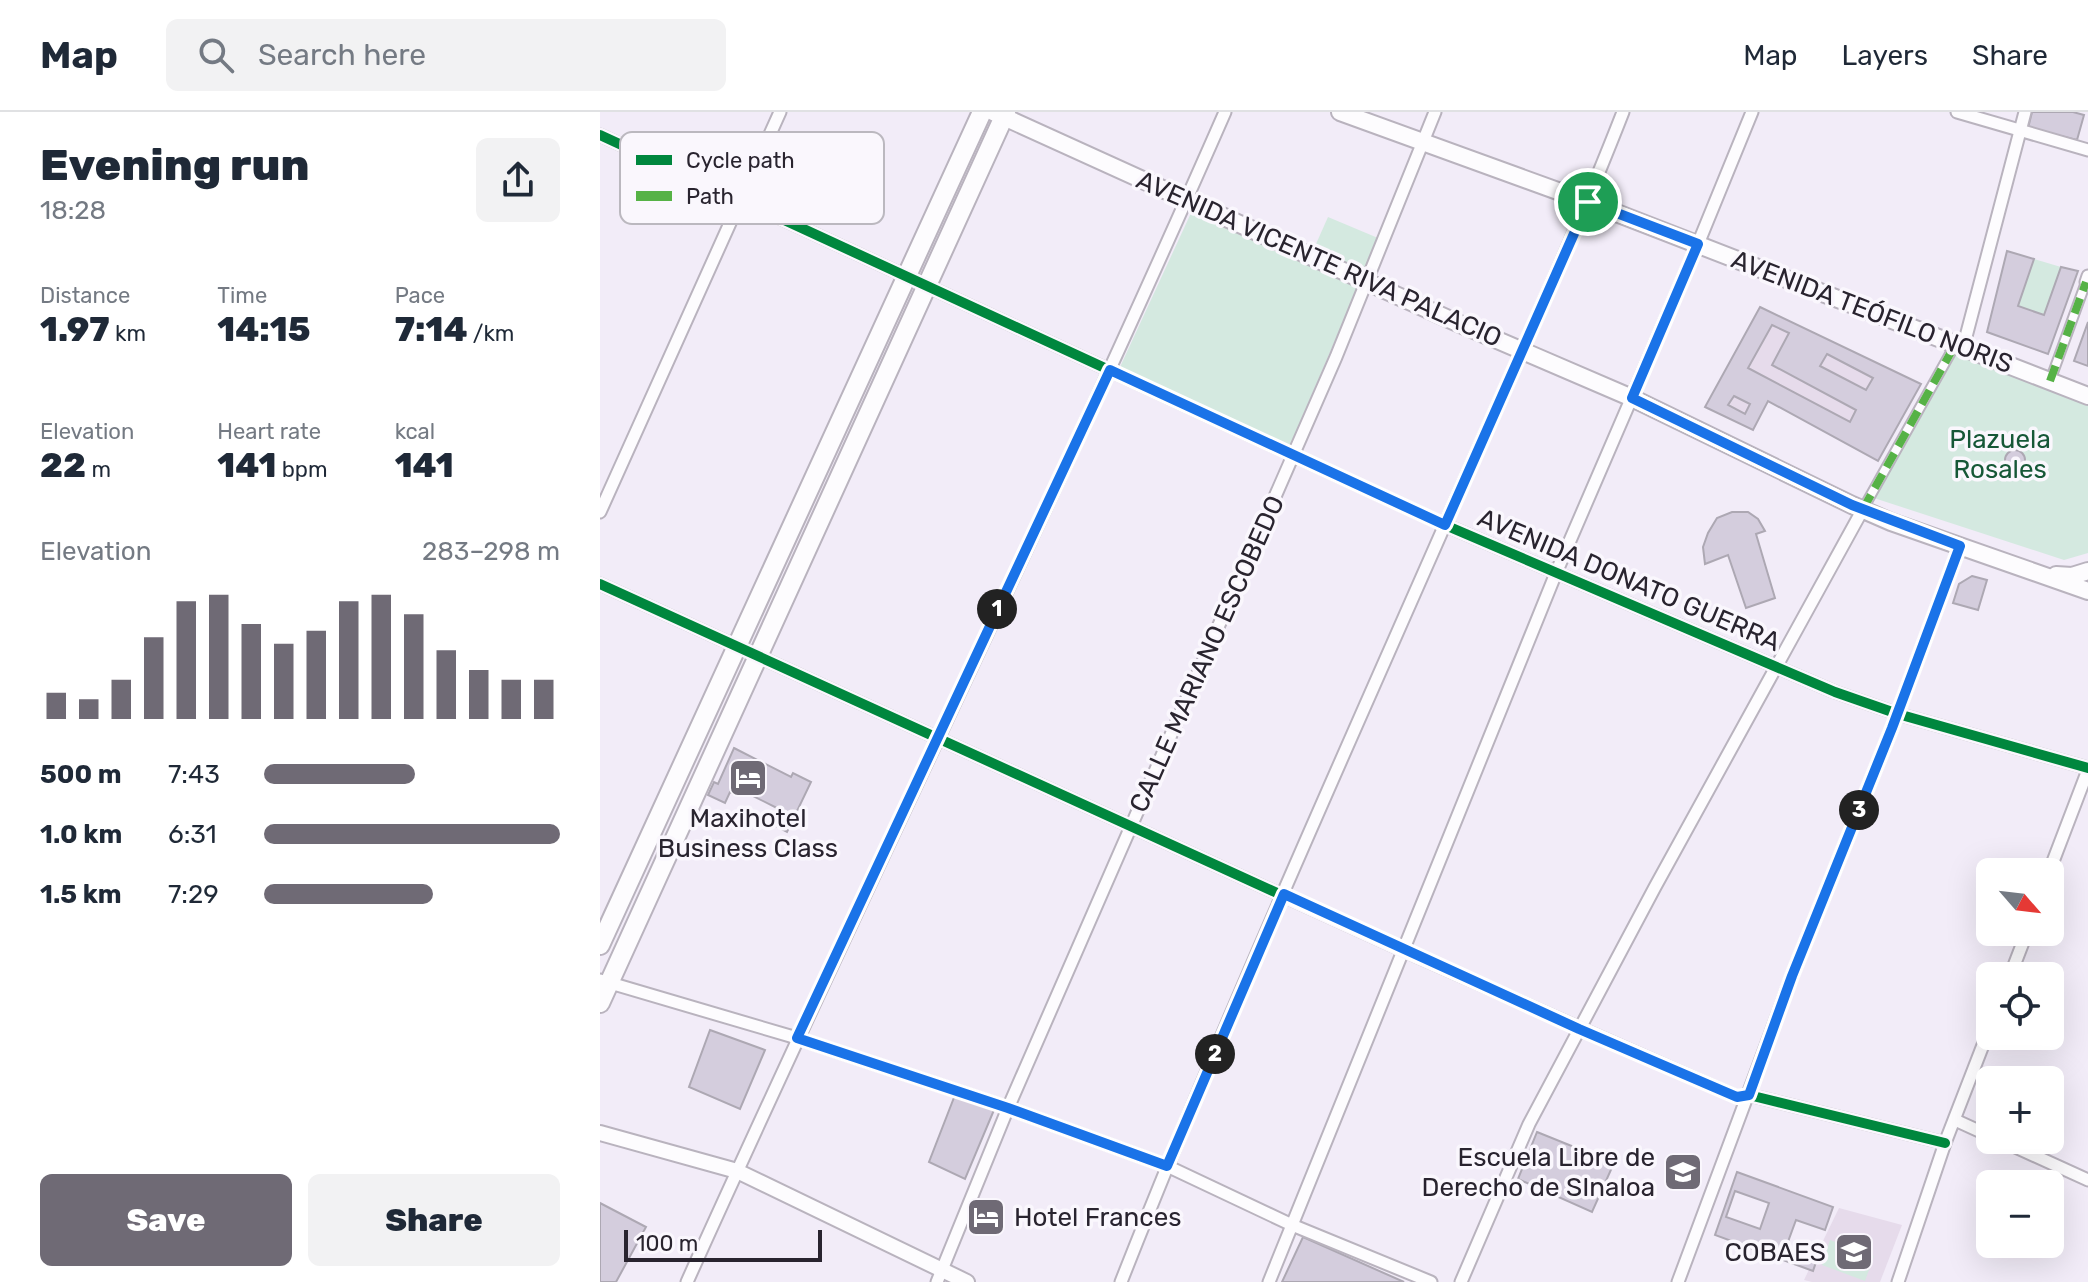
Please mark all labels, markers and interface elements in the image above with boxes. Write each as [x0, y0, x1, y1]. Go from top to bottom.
search box [166, 19, 726, 91]
text: Map [40, 32, 118, 78]
icon: search [194, 33, 238, 77]
text: Search here [258, 37, 426, 73]
text: Map [1743, 39, 1798, 72]
text: Layers [1842, 39, 1928, 72]
text: Share [1972, 39, 2048, 72]
legend [620, 132, 884, 224]
button: share [476, 138, 560, 222]
text: Evening run [40, 139, 309, 191]
text: Cycle path [686, 147, 795, 174]
street label: AVENIDA VICENTE RIVA PALACIO [1132, 164, 1506, 354]
pin [1554, 168, 1622, 236]
icon: arrive [1566, 180, 1610, 224]
text: Path [686, 183, 734, 210]
text: 18:28 [40, 195, 106, 226]
street label: AVENIDA TEÓFILO NORIS [1727, 244, 2017, 380]
text: Distance [40, 282, 130, 309]
text: Time [217, 282, 267, 309]
text: Pace [395, 282, 445, 309]
text: 1.97 [40, 309, 110, 350]
text: 14:15 [217, 309, 310, 350]
text: 7:14 [395, 309, 467, 350]
text: km [110, 320, 146, 347]
text: /km [467, 320, 514, 347]
text: Elevation [40, 418, 134, 445]
text: Heart rate [217, 418, 321, 445]
text: kcal [395, 418, 435, 445]
park label: Plazuela Rosales [1949, 424, 2051, 485]
text: 22 [40, 445, 86, 486]
text: 141 [217, 445, 276, 486]
text: 141 [395, 445, 454, 486]
text: m [86, 456, 111, 483]
text: bpm [276, 456, 328, 483]
street label: CALLE MARIANO ESCOBEDO [1123, 491, 1291, 817]
street label: AVENIDA DONATO GUERRA [1473, 502, 1785, 658]
text: Elevation [40, 536, 151, 567]
text: 283–298 m [422, 536, 560, 567]
pin: 1 [977, 589, 1017, 629]
text: 1 [992, 595, 1002, 622]
hotel icon: Maxihotel Business Class [727, 757, 769, 799]
text: 500 m [40, 759, 122, 790]
text: 7:43 [168, 759, 220, 790]
pin: 3 [1839, 790, 1879, 830]
text: 3 [1852, 796, 1866, 823]
place label: Maxihotel Business Class [658, 803, 838, 864]
text: 1.0 km [40, 819, 122, 850]
text: 6:31 [168, 819, 217, 850]
north arrow [1976, 858, 2064, 946]
map controls [1976, 858, 2064, 1258]
text: 1.5 km [40, 879, 122, 910]
text: 7:29 [168, 879, 219, 910]
button: locate [1976, 962, 2064, 1050]
pin: 2 [1195, 1034, 1235, 1074]
text: 2 [1208, 1040, 1222, 1067]
button: + [1976, 1066, 2064, 1154]
place label: Escuela Libre de Derecho de SInaloa [1421, 1142, 1655, 1203]
school or university icon: Escuela Libre de Derecho de SInaloa [1662, 1151, 1704, 1193]
button: − [1976, 1170, 2064, 1258]
button: Save [40, 1174, 292, 1266]
button: Share [308, 1174, 560, 1266]
hotel icon: Hotel Frances [965, 1196, 1007, 1238]
place label: Hotel Frances [1014, 1202, 1182, 1233]
scale bar [624, 1226, 822, 1262]
text: 100 m [636, 1230, 698, 1257]
school or university icon: COBAES [1833, 1231, 1875, 1273]
place label: COBAES [1725, 1237, 1826, 1268]

